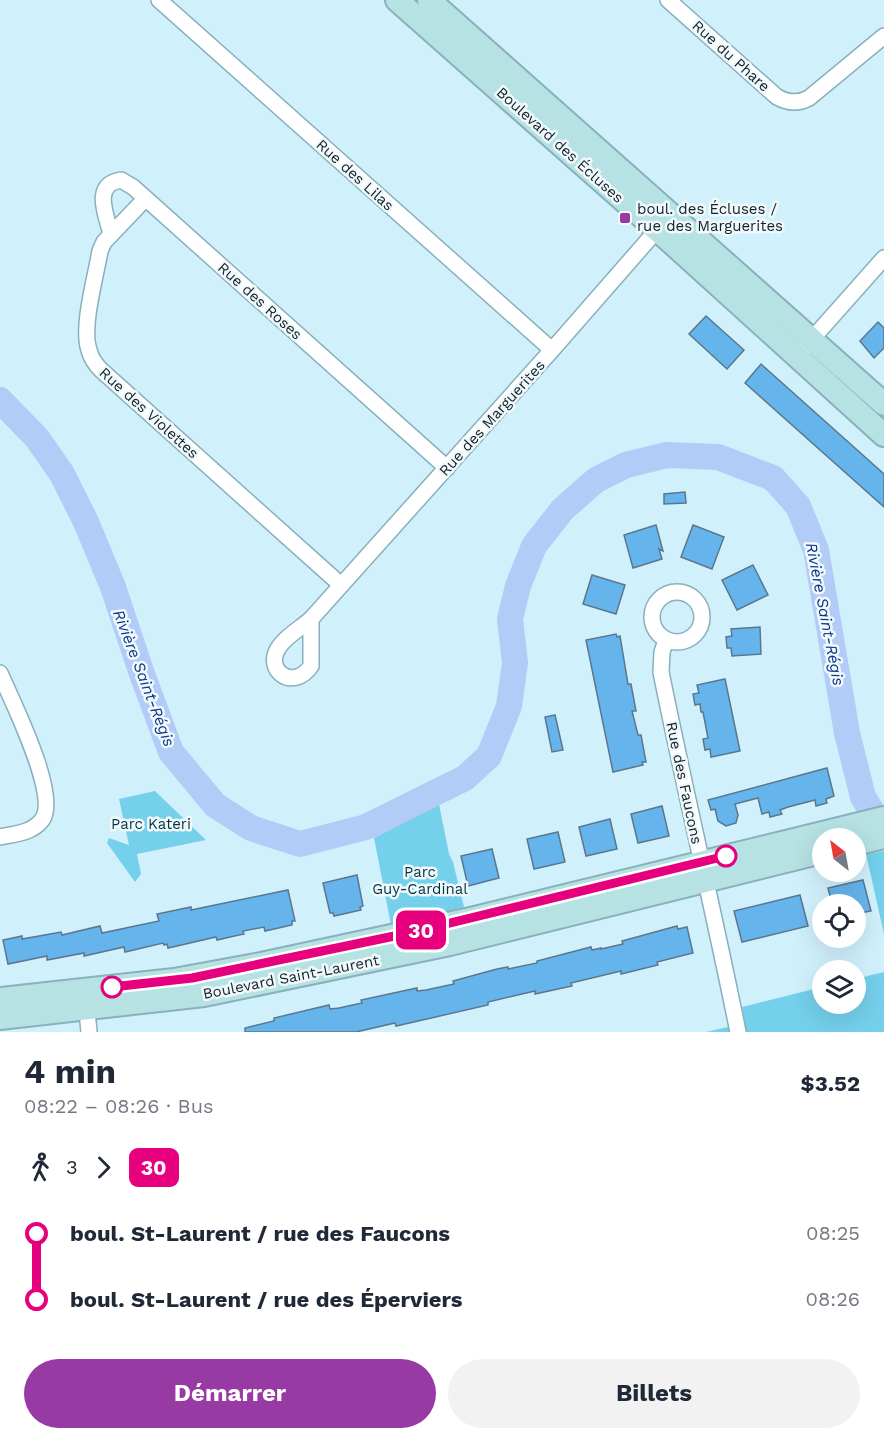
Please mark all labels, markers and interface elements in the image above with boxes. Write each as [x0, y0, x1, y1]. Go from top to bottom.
street label: Rue du Phare [689, 16, 773, 96]
street label: Boulevard des Écluses [493, 83, 627, 207]
street label: Rue des Lilas [313, 136, 397, 214]
place label: boul. des Écluses / rue des Marguerites [637, 200, 783, 235]
marker: boul. des Écluses / rue des Marguerites [618, 211, 632, 225]
street label: Rue des Roses [214, 258, 306, 344]
street label: Rue des Marguerites [435, 356, 549, 480]
street label: Rue des Violettes [96, 364, 202, 462]
water label: Rivière Saint-Régis [802, 541, 848, 687]
water label: Rivière Saint-Régis [109, 607, 179, 749]
street label: Rue des Faucons [662, 720, 706, 846]
park label: Parc Kateri [111, 815, 191, 833]
north arrow [812, 828, 866, 882]
map controls [812, 828, 866, 1014]
unlabelled marker [715, 845, 737, 867]
park label: Parc Guy-Cardinal [372, 863, 468, 898]
button: locate [812, 894, 866, 948]
line badge: 30 [394, 910, 448, 950]
text: 30 [408, 918, 434, 943]
street label: Boulevard Saint-Laurent [201, 951, 381, 1003]
button: layers [812, 960, 866, 1014]
unlabelled marker [101, 976, 123, 998]
text: 4 min [24, 1052, 116, 1091]
text: $3.52 [801, 1071, 860, 1096]
text: 08:22 – 08:26 · Bus [24, 1094, 214, 1118]
icon: walk [24, 1151, 57, 1184]
icon: forward [87, 1151, 120, 1184]
text: 3 [66, 1155, 78, 1179]
text: 30 [141, 1155, 167, 1180]
text: boul. St-Laurent / rue des Faucons [70, 1221, 450, 1246]
text: 08:25 [806, 1221, 860, 1245]
text: boul. St-Laurent / rue des Éperviers [70, 1287, 463, 1312]
text: 08:26 [806, 1287, 860, 1311]
button: Démarrer [24, 1359, 436, 1428]
button: Billets [448, 1359, 860, 1428]

